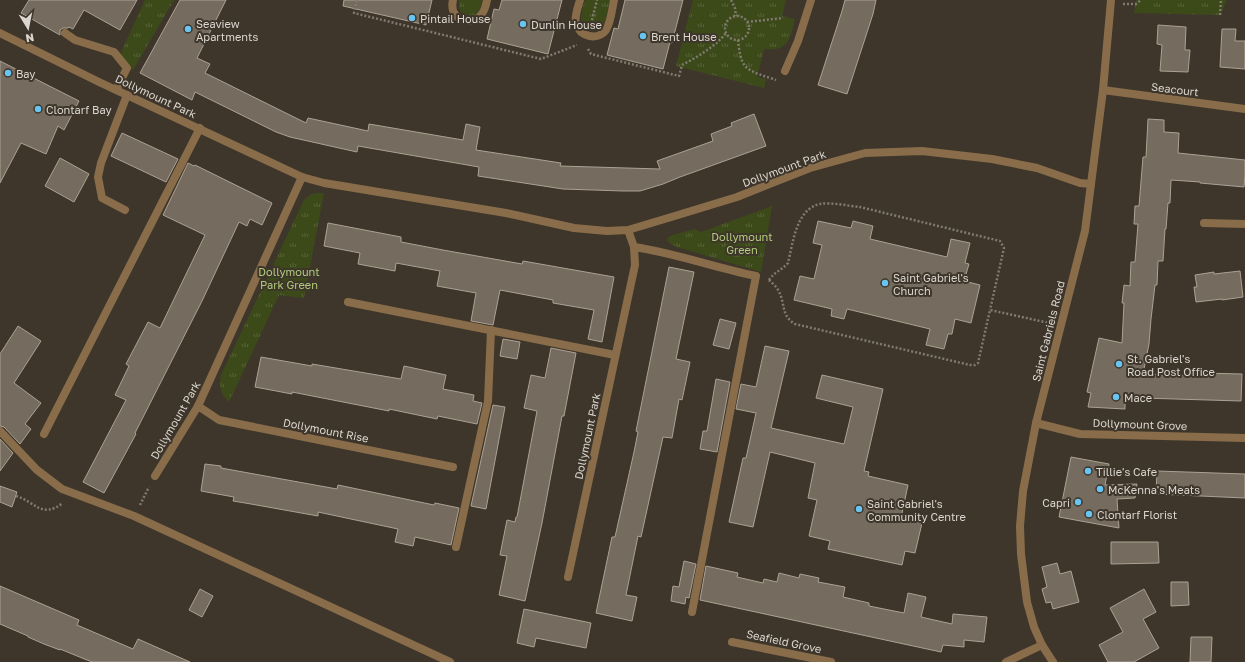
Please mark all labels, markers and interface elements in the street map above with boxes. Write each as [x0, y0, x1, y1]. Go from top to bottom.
north arrow [8, 8, 48, 48]
place label: Pintail House [420, 12, 490, 25]
marker: Pintail House [407, 13, 417, 23]
place label: Seaview Apartments [196, 17, 258, 43]
place label: Dunlin House [531, 18, 602, 31]
marker: Dunlin House [518, 19, 528, 29]
marker: Seaview Apartments [183, 24, 193, 34]
place label: Brent House [651, 30, 717, 43]
text: N [25, 31, 35, 45]
marker: Brent House [638, 31, 648, 41]
place label: Bay [16, 67, 36, 80]
marker: Bay [3, 68, 13, 78]
street label: Dollymount Park [113, 72, 199, 120]
street label: Seacourt [1150, 80, 1200, 98]
place label: Clontarf Bay [46, 103, 112, 116]
marker: Clontarf Bay [33, 104, 43, 114]
street label: Dollymount Park [740, 147, 828, 189]
park label: Dollymount Green [711, 230, 773, 256]
park label: Dollymount Park Green [258, 265, 320, 291]
place label: Saint Gabriel's Church [893, 271, 969, 297]
marker: Saint Gabriel's Church [880, 278, 890, 288]
street label: Saint Gabriels Road [1029, 279, 1067, 383]
place label: St. Gabriel's Road Post Office [1127, 352, 1215, 378]
marker: St. Gabriel's Road Post Office [1114, 359, 1124, 369]
street label: Dollymount Park [147, 379, 203, 461]
place label: Mace [1124, 391, 1152, 404]
street label: Dollymount Park [572, 392, 602, 480]
marker: Mace [1111, 392, 1121, 402]
street label: Dollymount Rise [282, 415, 370, 445]
street label: Dollymount Grove [1092, 416, 1188, 432]
place label: Tillie's Cafe [1096, 465, 1157, 478]
marker: Tillie's Cafe [1083, 466, 1093, 476]
place label: McKenna's Meats [1108, 483, 1200, 496]
marker: McKenna's Meats [1095, 484, 1105, 494]
place label: Capri [1042, 496, 1070, 509]
place label: Saint Gabriel's Community Centre [867, 497, 966, 523]
marker: Capri [1073, 497, 1083, 507]
marker: Saint Gabriel's Community Centre [854, 504, 864, 514]
place label: Clontarf Florist [1097, 508, 1177, 521]
marker: Clontarf Florist [1084, 509, 1094, 519]
street label: Seafield Grove [745, 627, 823, 655]

